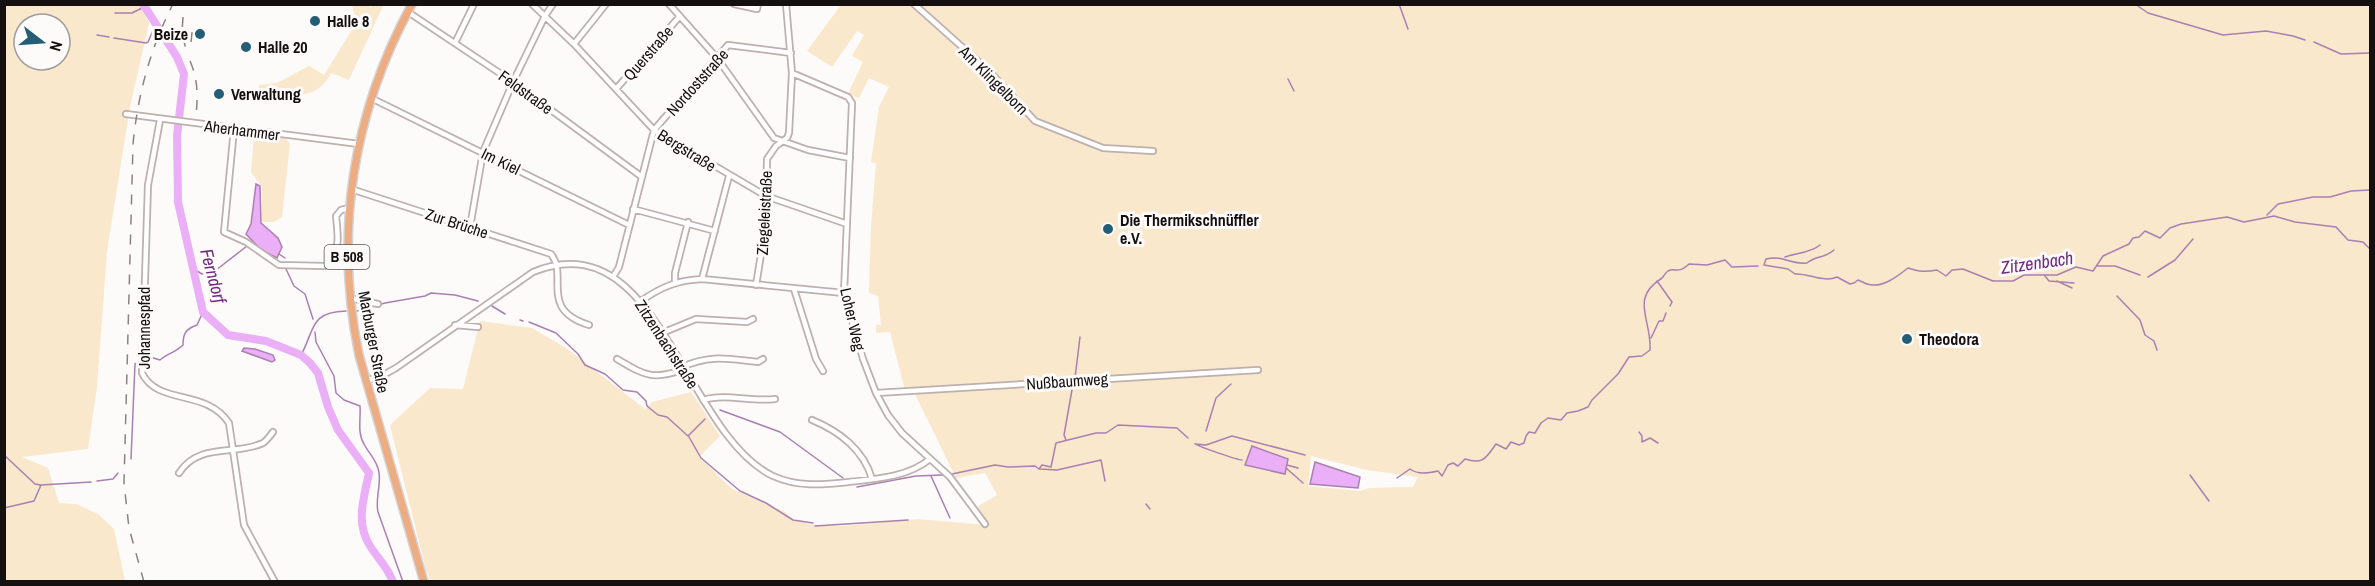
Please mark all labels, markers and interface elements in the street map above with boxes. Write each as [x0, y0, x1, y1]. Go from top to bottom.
place label: Halle 8 [327, 10, 369, 32]
north arrow [12, 12, 72, 72]
marker: Halle 8 [308, 14, 322, 28]
street label: Querstraße [618, 21, 678, 85]
place label: Beize [154, 23, 188, 45]
marker: Beize [193, 27, 207, 41]
place label: Halle 20 [258, 36, 308, 58]
text: N [44, 39, 68, 54]
marker: Halle 20 [239, 40, 253, 54]
street label: Am Klingelborn [954, 40, 1033, 119]
street label: Nordoststraße [661, 44, 733, 120]
street label: Feldstraße [494, 65, 558, 119]
place label: Verwaltung [231, 83, 301, 105]
marker: Verwaltung [212, 87, 226, 101]
street label: Aherhammer [202, 114, 282, 146]
street label: Bergstraße [654, 123, 720, 177]
street label: Im Kiel [478, 142, 524, 180]
street label: Ziegeleistraße [751, 170, 777, 256]
street label: Zur Brüche [423, 203, 491, 243]
place label: Die Thermikschnüffler e.V. [1120, 209, 1259, 249]
marker: Die Thermikschnüffler e.V. [1101, 222, 1115, 236]
road number: B 508 [324, 245, 370, 269]
water label: Zitzenbach [1998, 245, 2075, 280]
water label: Ferndorf [194, 246, 233, 308]
street label: Loher Weg [835, 285, 871, 353]
street label: Johannespfad [133, 287, 155, 369]
street label: Marburger Straße [353, 289, 395, 395]
street label: Zitzenbachstraße [630, 295, 704, 393]
place label: Theodora [1919, 328, 1979, 350]
marker: Theodora [1900, 332, 1914, 346]
street label: Nußbaumweg [1025, 367, 1109, 395]

